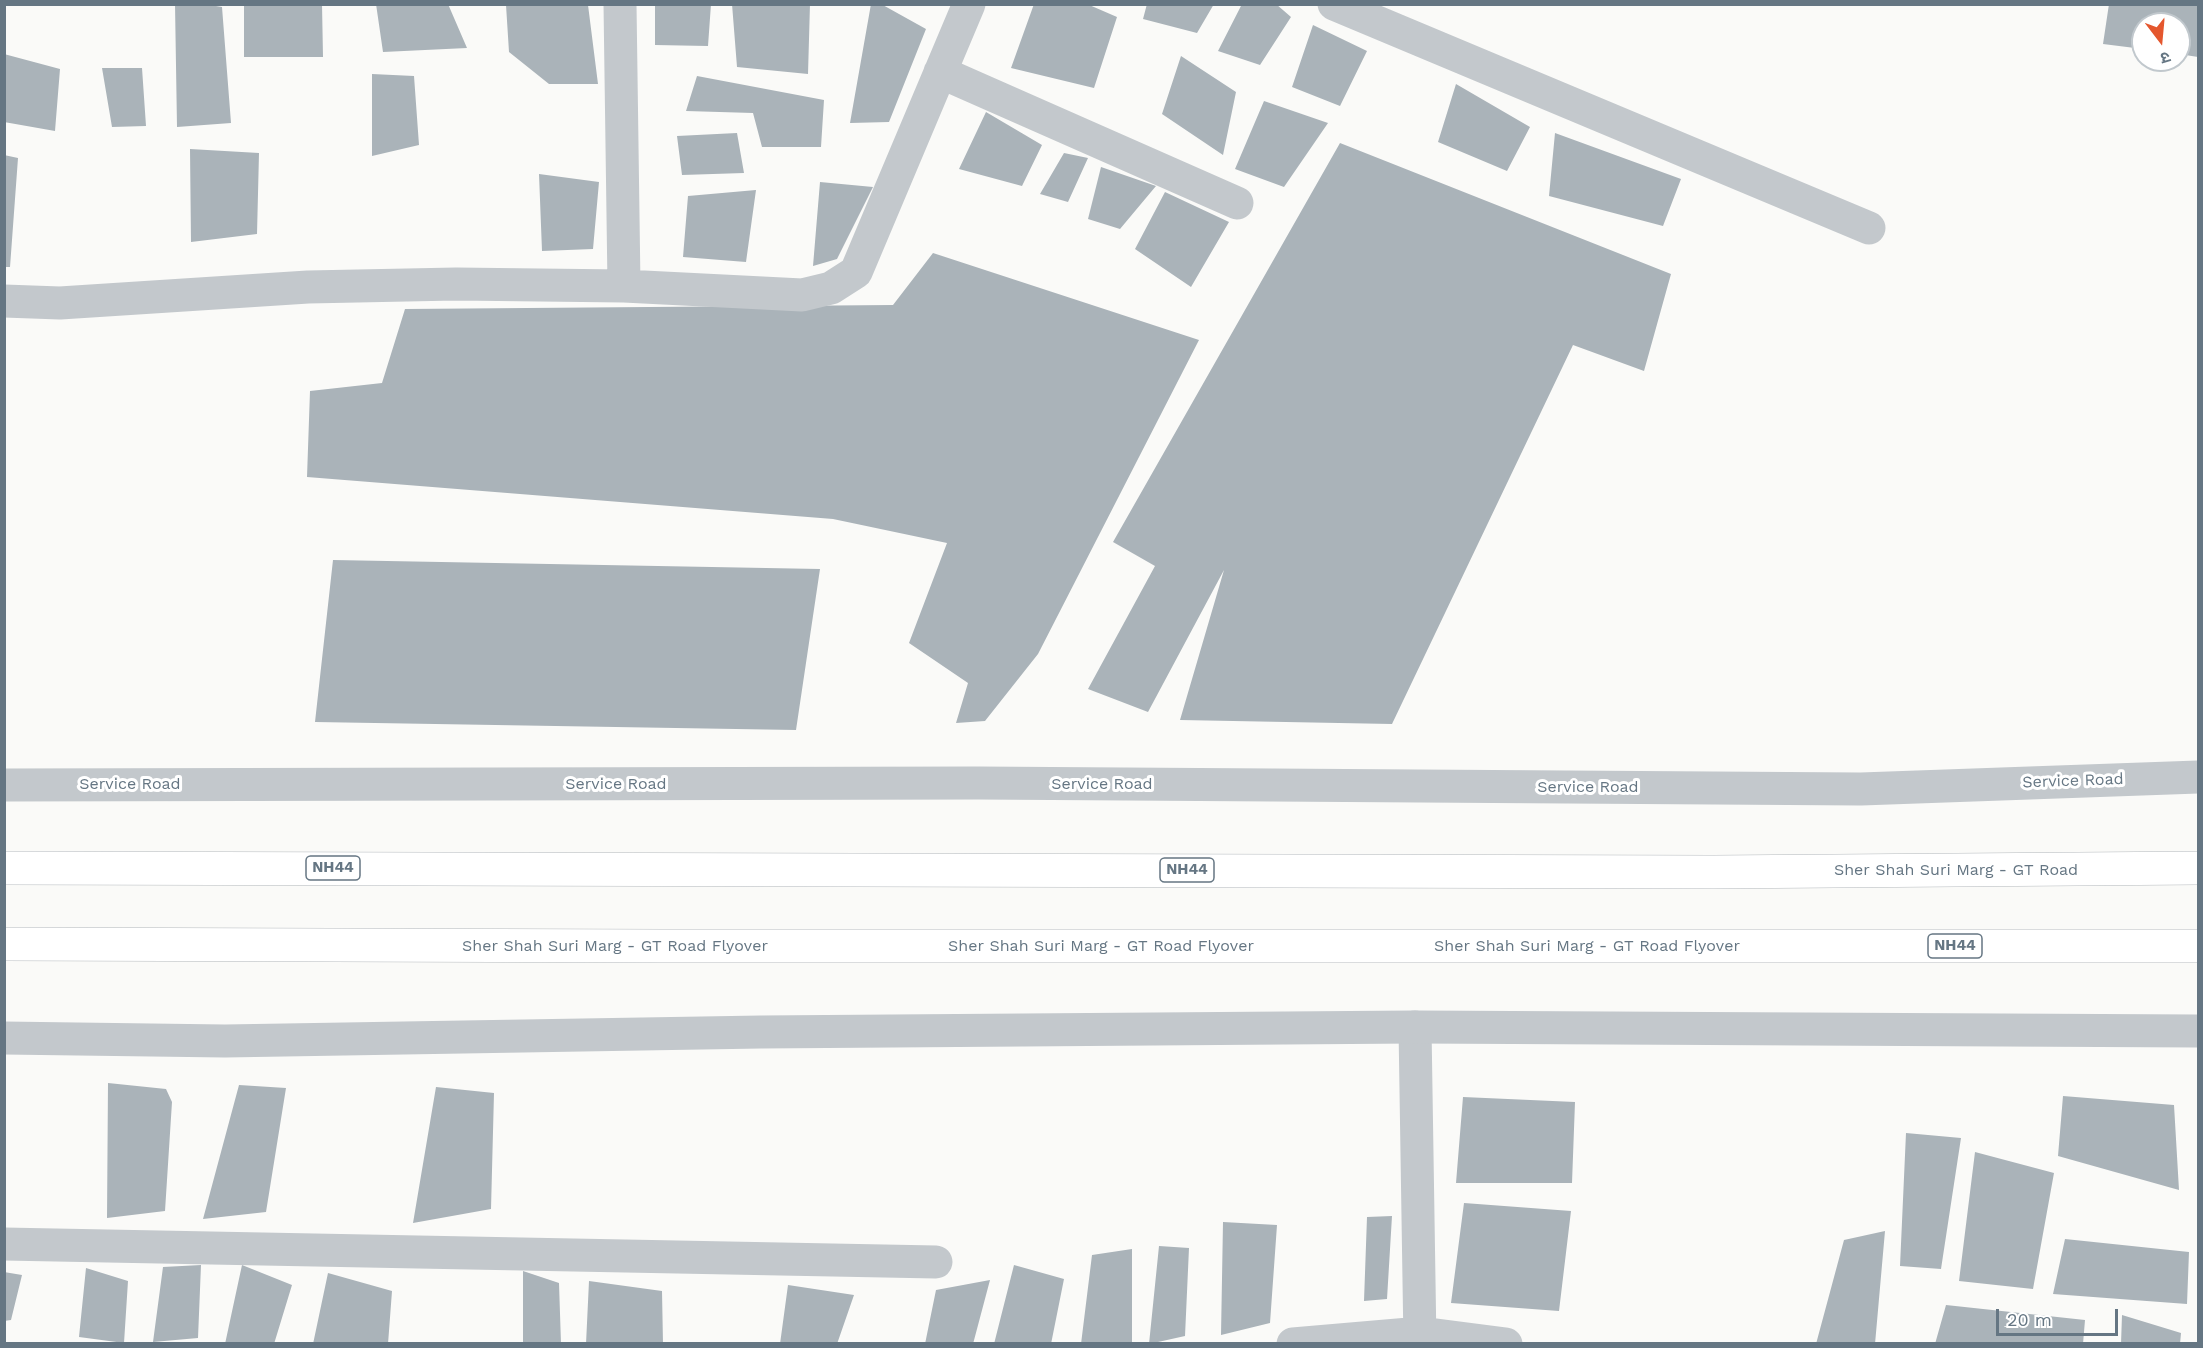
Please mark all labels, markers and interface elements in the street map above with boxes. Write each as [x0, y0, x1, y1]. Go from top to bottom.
north arrow [2131, 12, 2191, 72]
text: उ [2158, 47, 2173, 68]
street label: Service Road [2022, 770, 2124, 792]
street label: Service Road [79, 774, 181, 794]
street label: Service Road [565, 774, 667, 794]
street label: Service Road [1051, 774, 1153, 794]
street label: Service Road [1537, 777, 1639, 797]
road number: NH44 [306, 856, 360, 880]
road number: NH44 [1160, 858, 1214, 882]
street label: Sher Shah Suri Marg - GT Road [1834, 860, 2078, 880]
road number: NH44 [1928, 934, 1982, 958]
street label: Sher Shah Suri Marg - GT Road Flyover [462, 936, 768, 956]
street label: Sher Shah Suri Marg - GT Road Flyover [948, 936, 1254, 956]
street label: Sher Shah Suri Marg - GT Road Flyover [1434, 936, 1740, 956]
scale bar [1999, 1297, 2120, 1335]
text: 20 m [2007, 1309, 2052, 1330]

